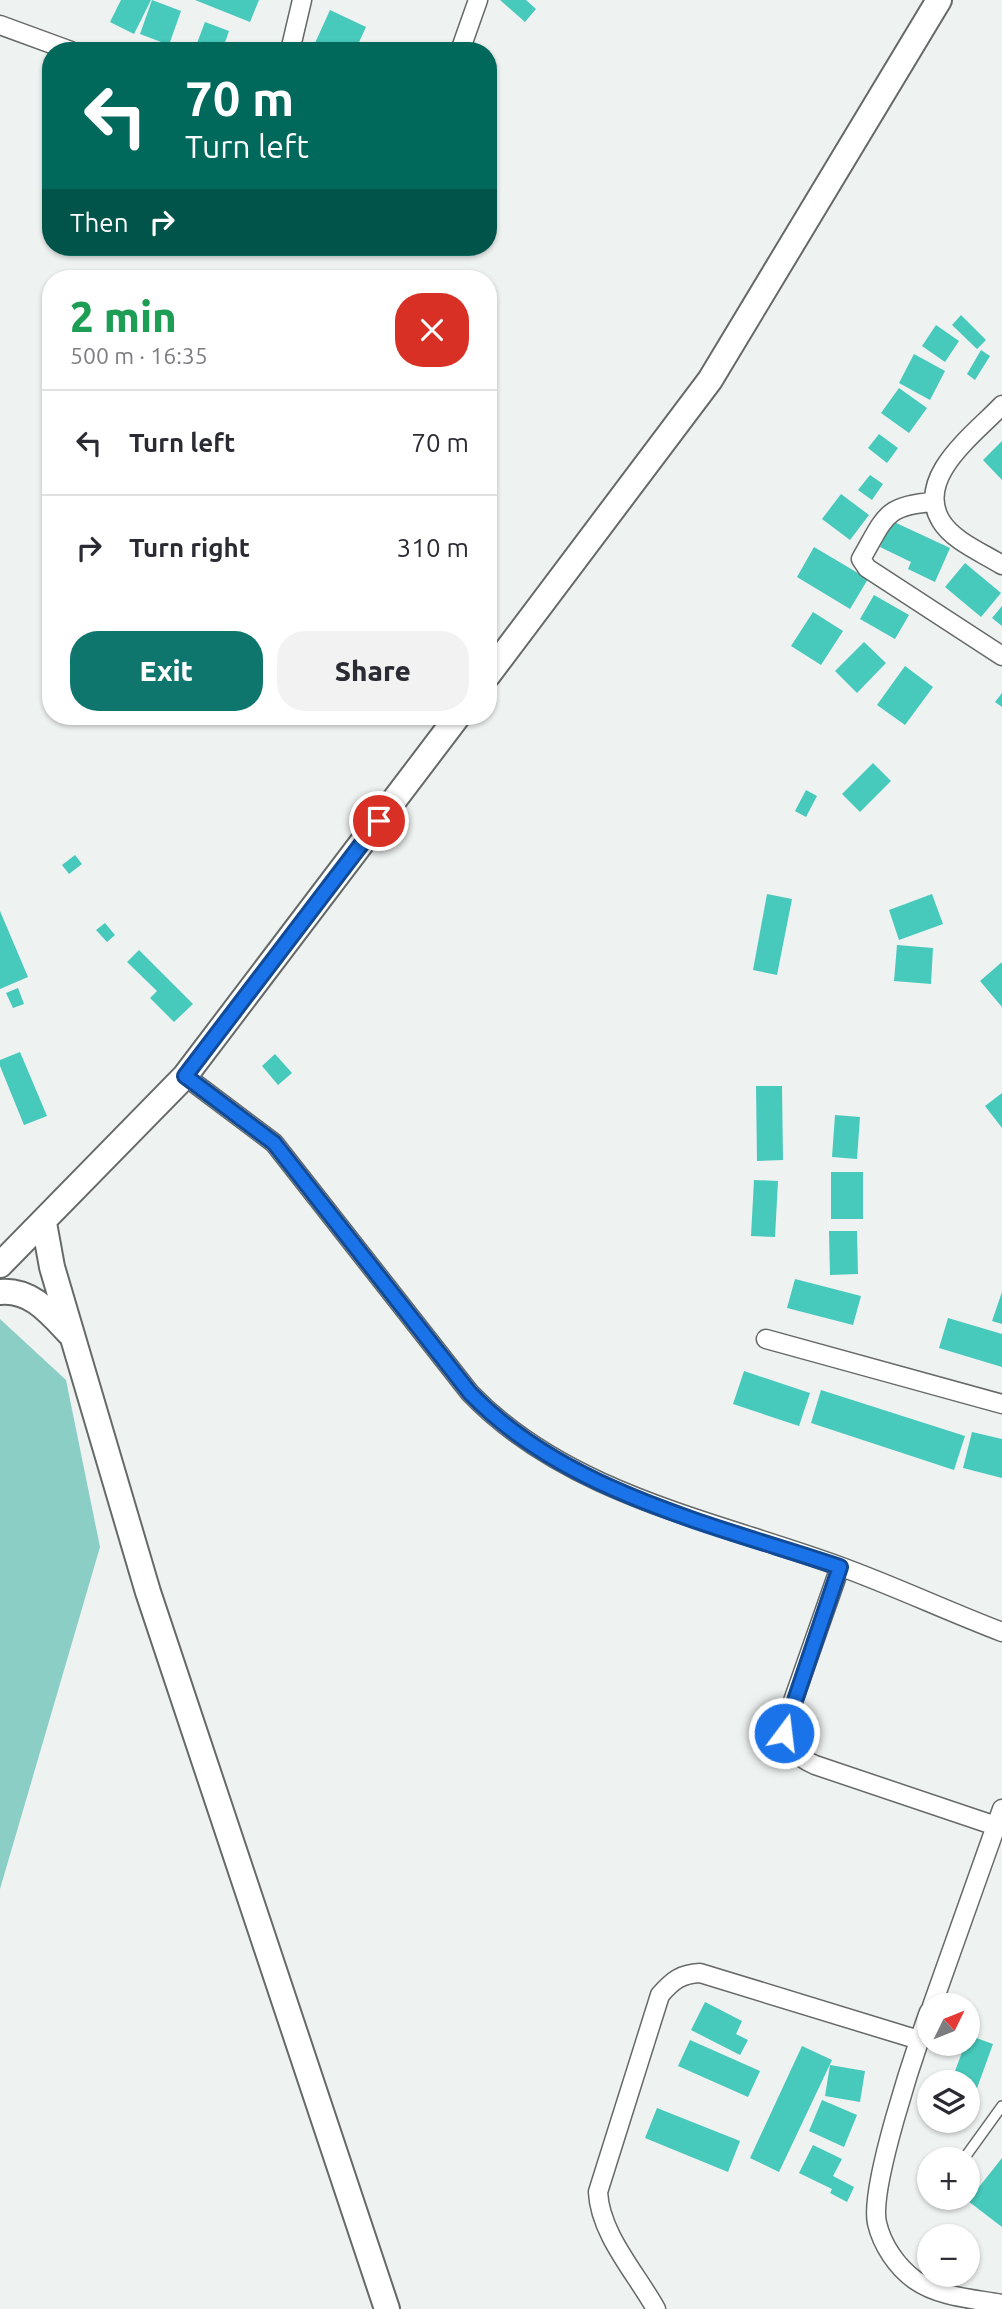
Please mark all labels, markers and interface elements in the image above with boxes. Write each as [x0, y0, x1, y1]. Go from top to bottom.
icon: left [70, 70, 161, 161]
text: 70 m [185, 70, 294, 125]
text: Turn left [185, 128, 309, 164]
icon: right [143, 203, 181, 241]
text: Then [70, 208, 129, 237]
text: 2 min [70, 293, 177, 340]
button: close [395, 293, 469, 367]
text: 500 m · 16:35 [70, 343, 208, 368]
icon: left [70, 424, 108, 462]
text: Turn left [129, 428, 235, 457]
text: 70 m [411, 428, 469, 457]
icon: right [70, 529, 108, 567]
text: Turn right [129, 533, 250, 562]
text: 310 m [397, 533, 469, 562]
button: Exit [70, 631, 263, 711]
button: Share [277, 631, 469, 711]
pin [349, 791, 409, 851]
icon: arrive [360, 802, 398, 840]
position arrow [747, 1696, 821, 1770]
north arrow [917, 1993, 980, 2056]
map controls [917, 1993, 980, 2287]
button: layers [917, 2070, 980, 2133]
button: + [917, 2147, 980, 2210]
button: − [917, 2224, 980, 2287]

